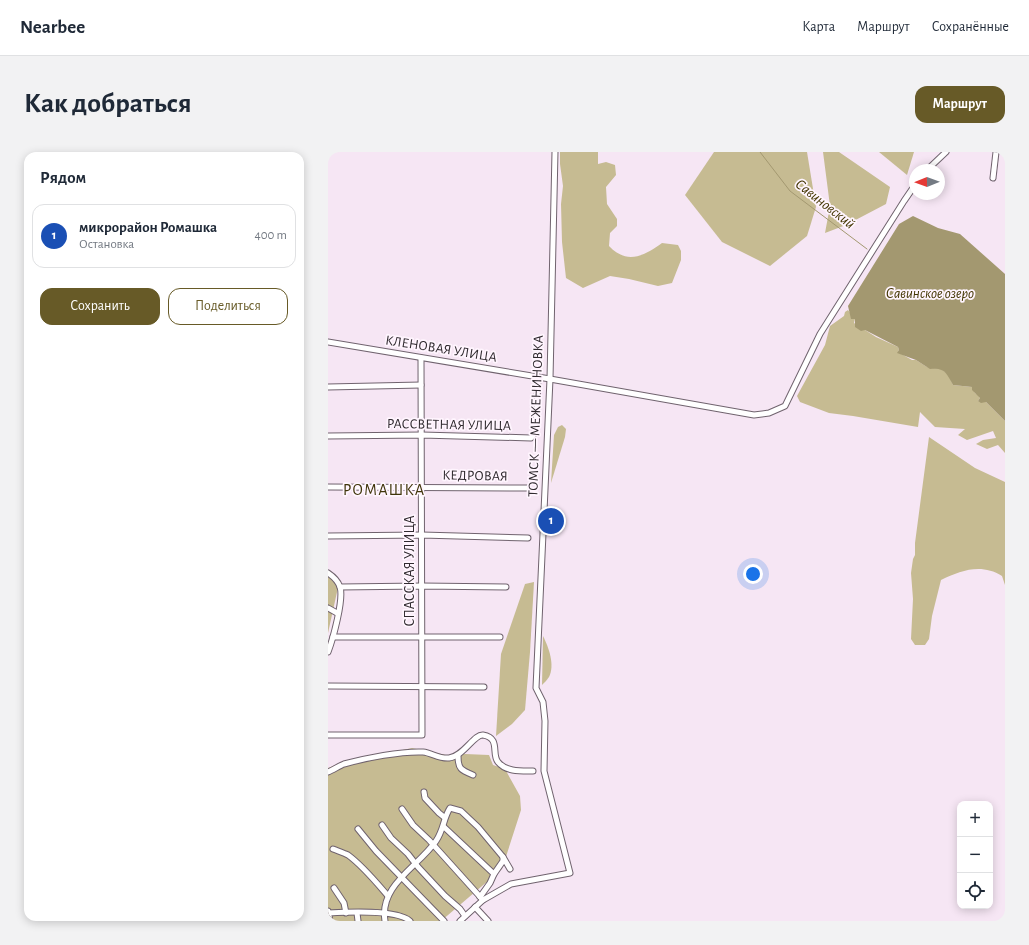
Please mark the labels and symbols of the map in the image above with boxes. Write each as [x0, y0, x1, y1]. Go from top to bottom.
north arrow [909, 164, 945, 200]
water label: Савиновский [792, 176, 858, 232]
water label: Савинское озеро [886, 286, 974, 301]
street label: КЛЕНОВАЯ УЛИЦА [384, 333, 498, 365]
street label: ТОМСК — МЕЖЕНИНОВКА [526, 335, 546, 497]
street label: РАССВЕТНАЯ УЛИЦА [387, 417, 511, 433]
street label: КЕДРОВАЯ [442, 468, 508, 484]
district label: РОМАШКА [343, 482, 425, 498]
pin: 1 [538, 506, 564, 536]
street label: СПАССКАЯ УЛИЦА [403, 516, 417, 626]
your location [743, 564, 763, 584]

